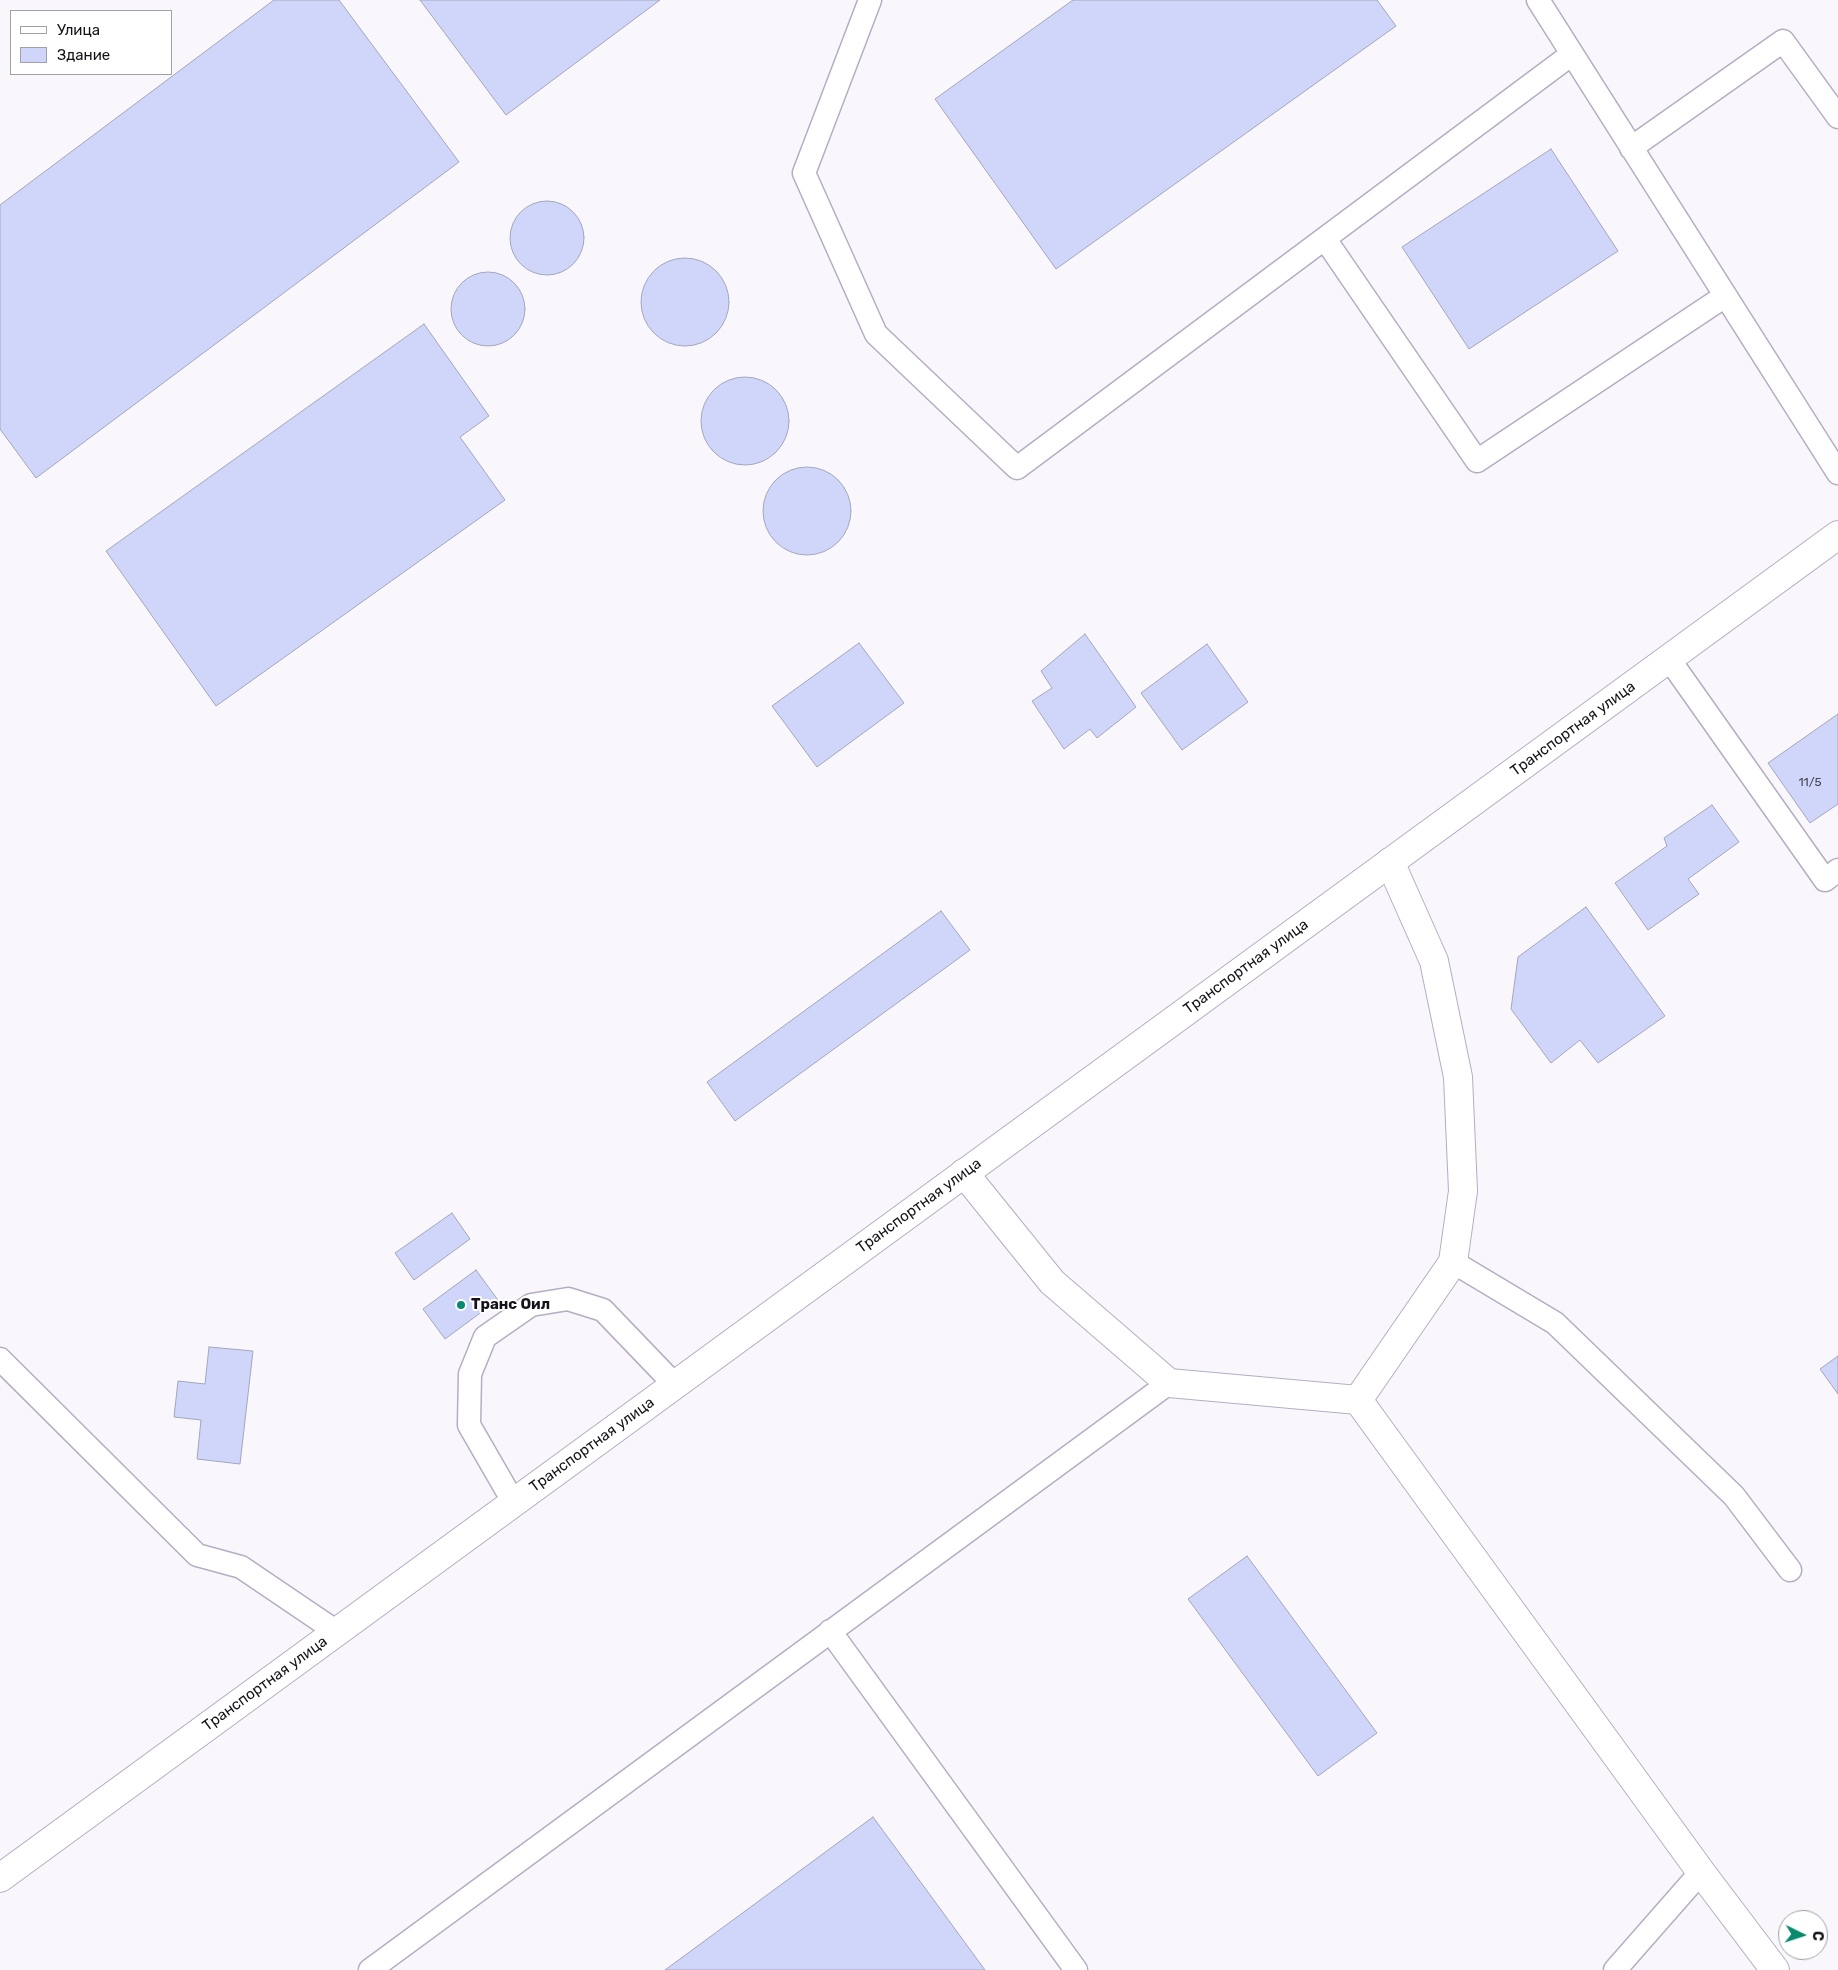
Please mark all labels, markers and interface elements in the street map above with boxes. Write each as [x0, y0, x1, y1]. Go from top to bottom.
legend [10, 10, 172, 75]
text: Улица [57, 21, 100, 39]
text: Здание [57, 46, 110, 64]
street label: Транспортная улица [1507, 678, 1639, 780]
house number: 11/5 [1798, 776, 1822, 790]
street label: Транспортная улица [1180, 916, 1312, 1018]
street label: Транспортная улица [853, 1155, 985, 1257]
place label: Транс Оил [471, 1296, 550, 1314]
marker: Транс Оил [455, 1299, 467, 1311]
street label: Транспортная улица [526, 1394, 658, 1496]
street label: Транспортная улица [199, 1633, 331, 1735]
north arrow [1778, 1910, 1828, 1960]
text: С [1809, 1931, 1826, 1941]

